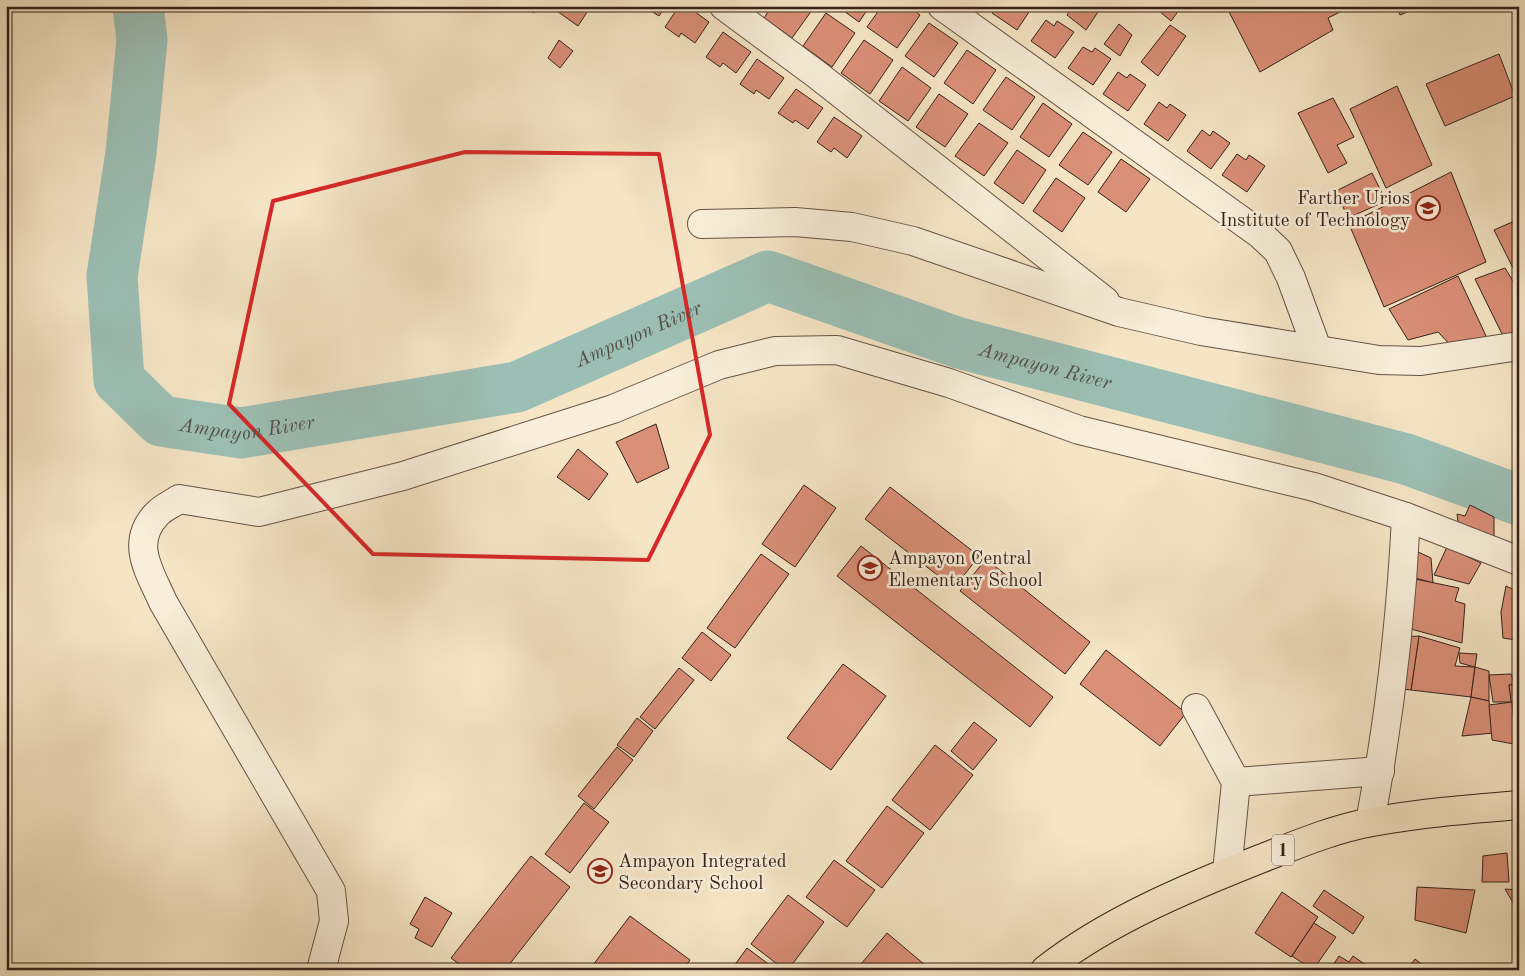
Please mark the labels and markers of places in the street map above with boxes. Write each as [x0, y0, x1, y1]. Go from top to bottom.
place label: Farther Urios Institute of Technology [1220, 190, 1410, 231]
school or university icon: Farther Urios Institute of Technology [1415, 195, 1441, 221]
place label: Ampayon Central Elementary School [888, 550, 1043, 591]
school or university icon: Ampayon Central Elementary School [857, 555, 883, 581]
place label: Ampayon Integrated Secondary School [618, 853, 787, 894]
school or university icon: Ampayon Integrated Secondary School [587, 858, 613, 884]

